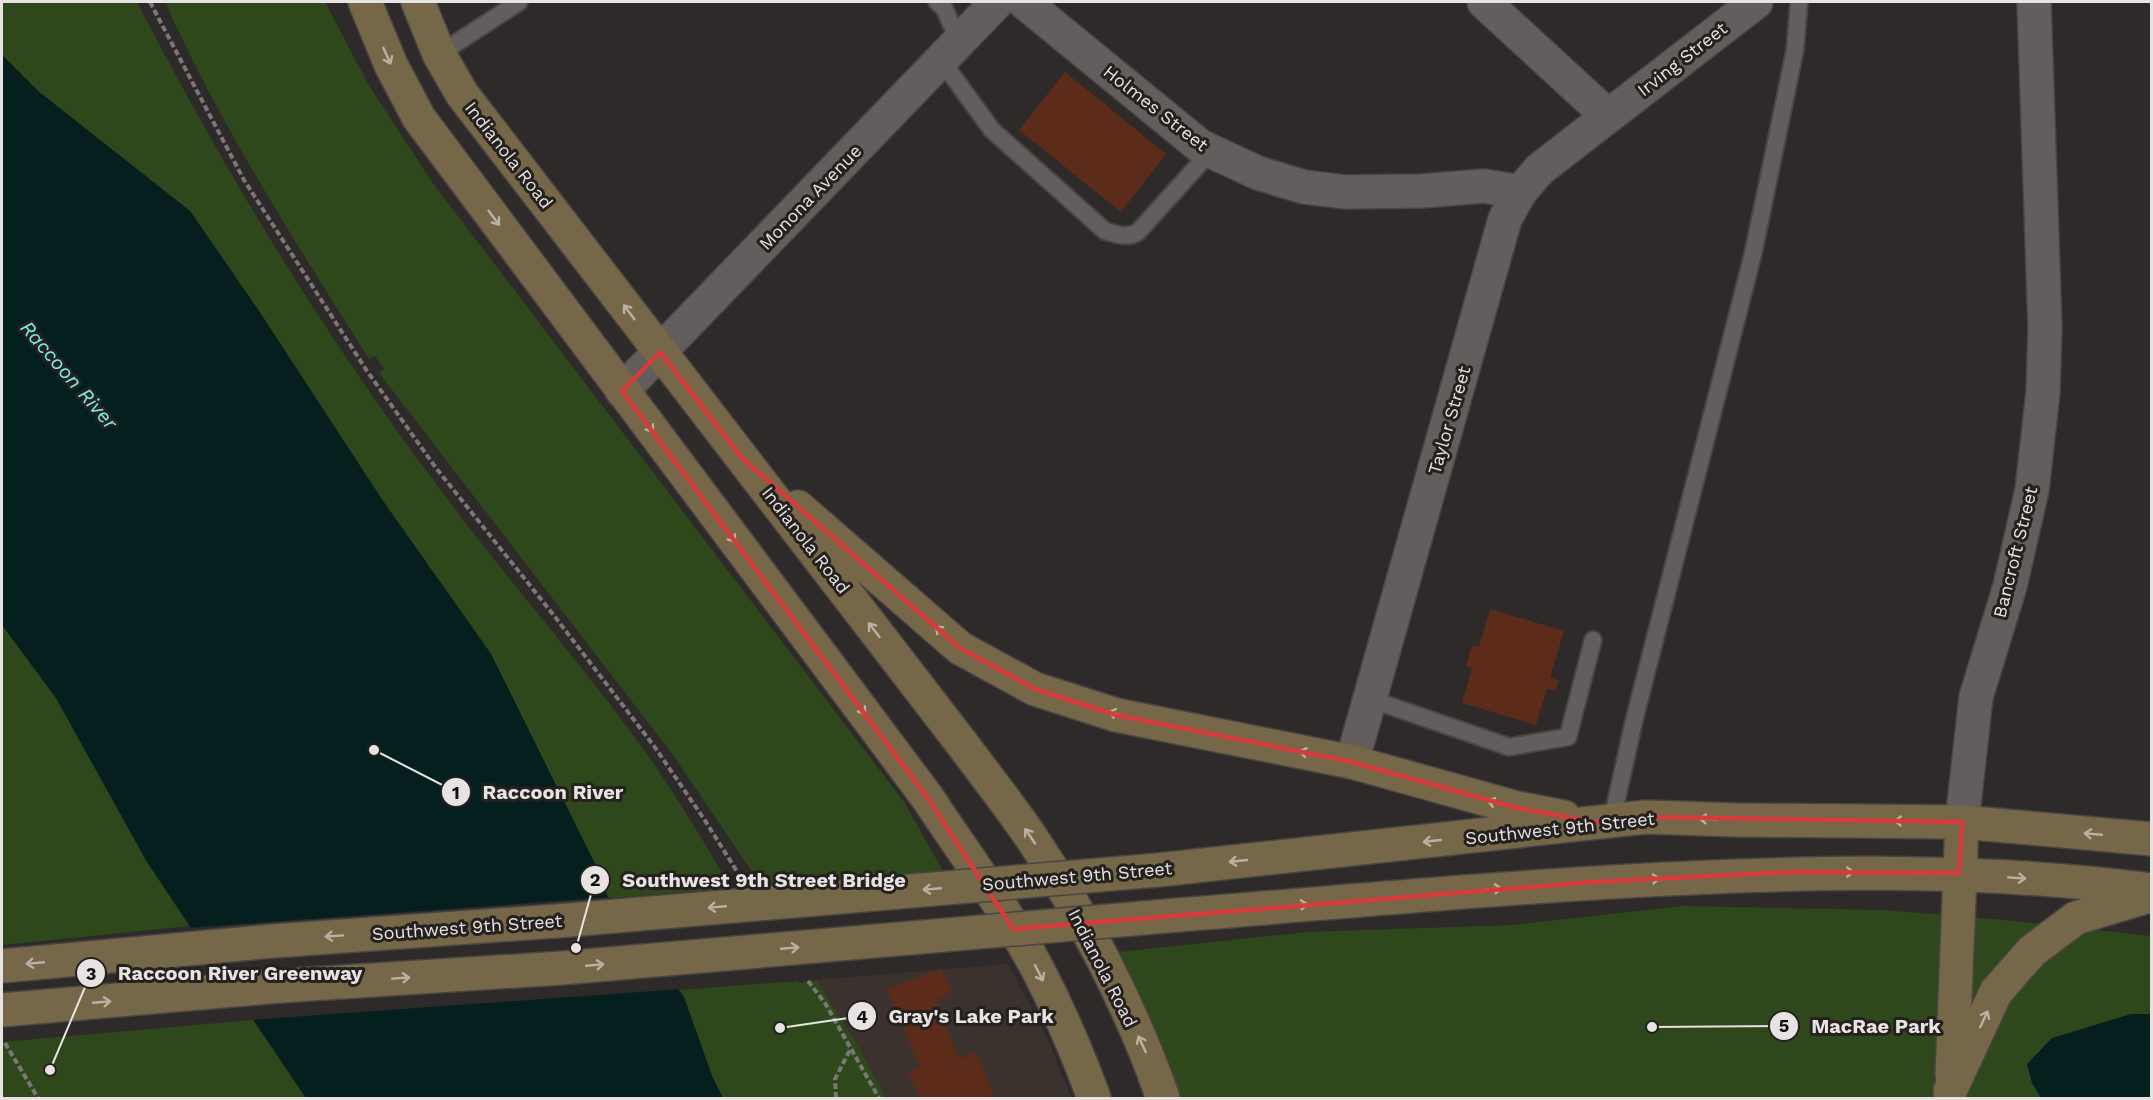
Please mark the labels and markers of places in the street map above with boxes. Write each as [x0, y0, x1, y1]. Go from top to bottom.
callout: Raccoon River [441, 773, 636, 811]
callout: Southwest 9th Street Bridge [580, 861, 917, 899]
callout: Raccoon River Greenway [76, 954, 375, 992]
callout: Gray's Lake Park [847, 997, 1066, 1035]
callout: MacRae Park [1769, 1007, 1953, 1045]

